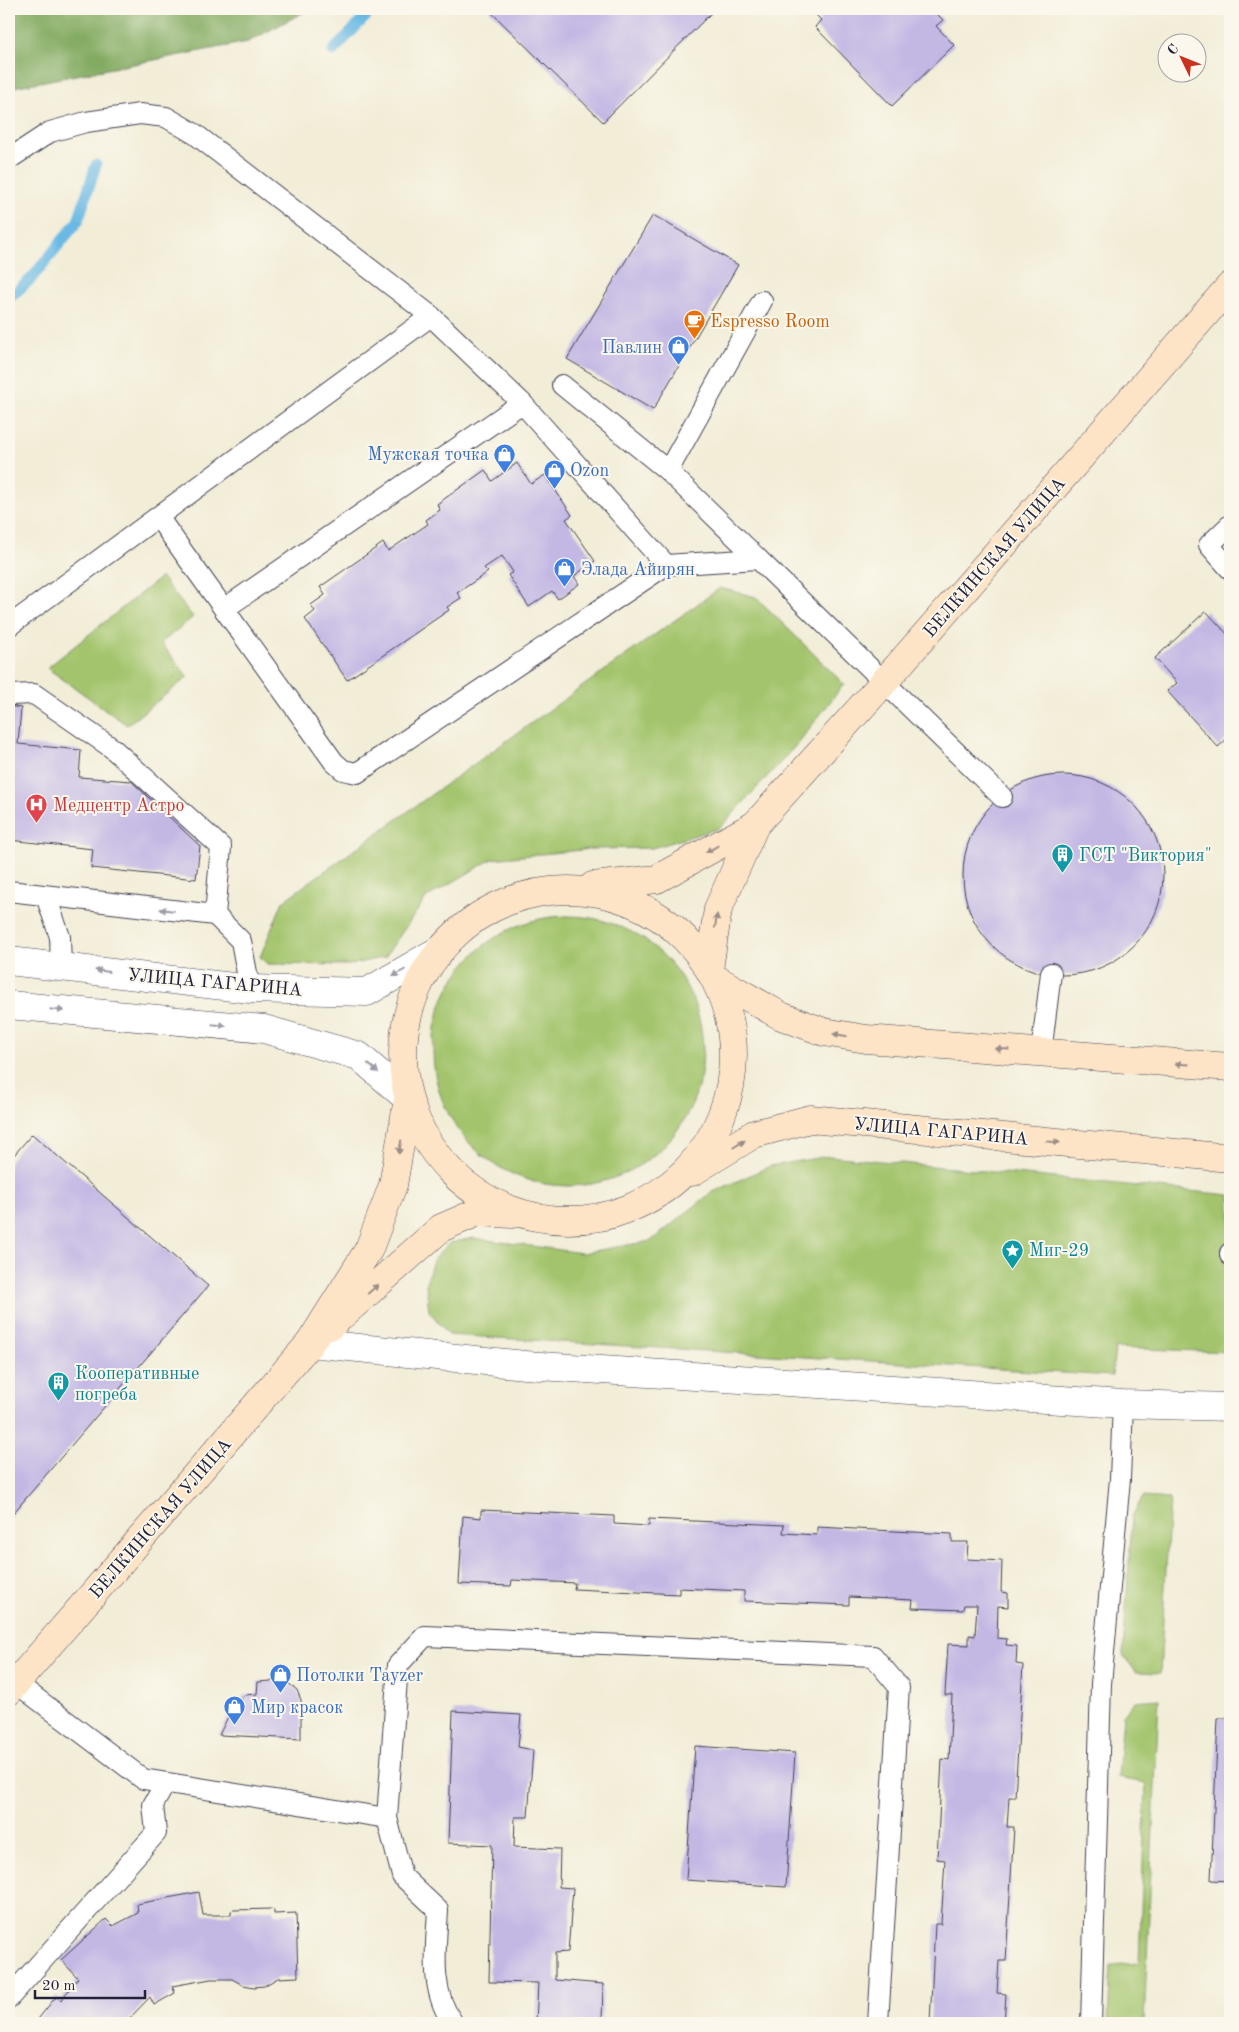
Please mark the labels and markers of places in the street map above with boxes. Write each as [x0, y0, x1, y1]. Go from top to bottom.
cafe icon: Espresso Room [682, 309, 706, 340]
place label: Espresso Room [710, 313, 830, 331]
shop icon: Павлин [666, 335, 690, 366]
place label: Павлин [602, 339, 662, 357]
shop icon: Мужская точка [493, 442, 517, 473]
place label: Мужская точка [368, 446, 489, 464]
shop icon: Ozon [542, 458, 566, 489]
place label: Ozon [570, 462, 609, 480]
shop icon: Элада Айирян [553, 557, 577, 588]
place label: Элада Айирян [581, 561, 695, 579]
hospital icon: Медцентр Астро [25, 793, 49, 824]
place label: Медцентр Астро [53, 797, 184, 815]
building icon: ГСТ "Виктория" [1051, 843, 1075, 874]
place label: ГСТ "Виктория" [1079, 847, 1212, 865]
place icon: Миг-29 [1001, 1238, 1025, 1269]
place label: Миг-29 [1029, 1242, 1089, 1260]
place label: Кооперативные погреба [75, 1365, 199, 1404]
building icon: Кооперативные погреба [47, 1371, 71, 1402]
shop icon: Потолки Tayzer [268, 1663, 292, 1694]
place label: Потолки Tayzer [296, 1667, 424, 1685]
shop icon: Мир красок [223, 1695, 247, 1726]
place label: Мир красок [251, 1699, 343, 1717]

